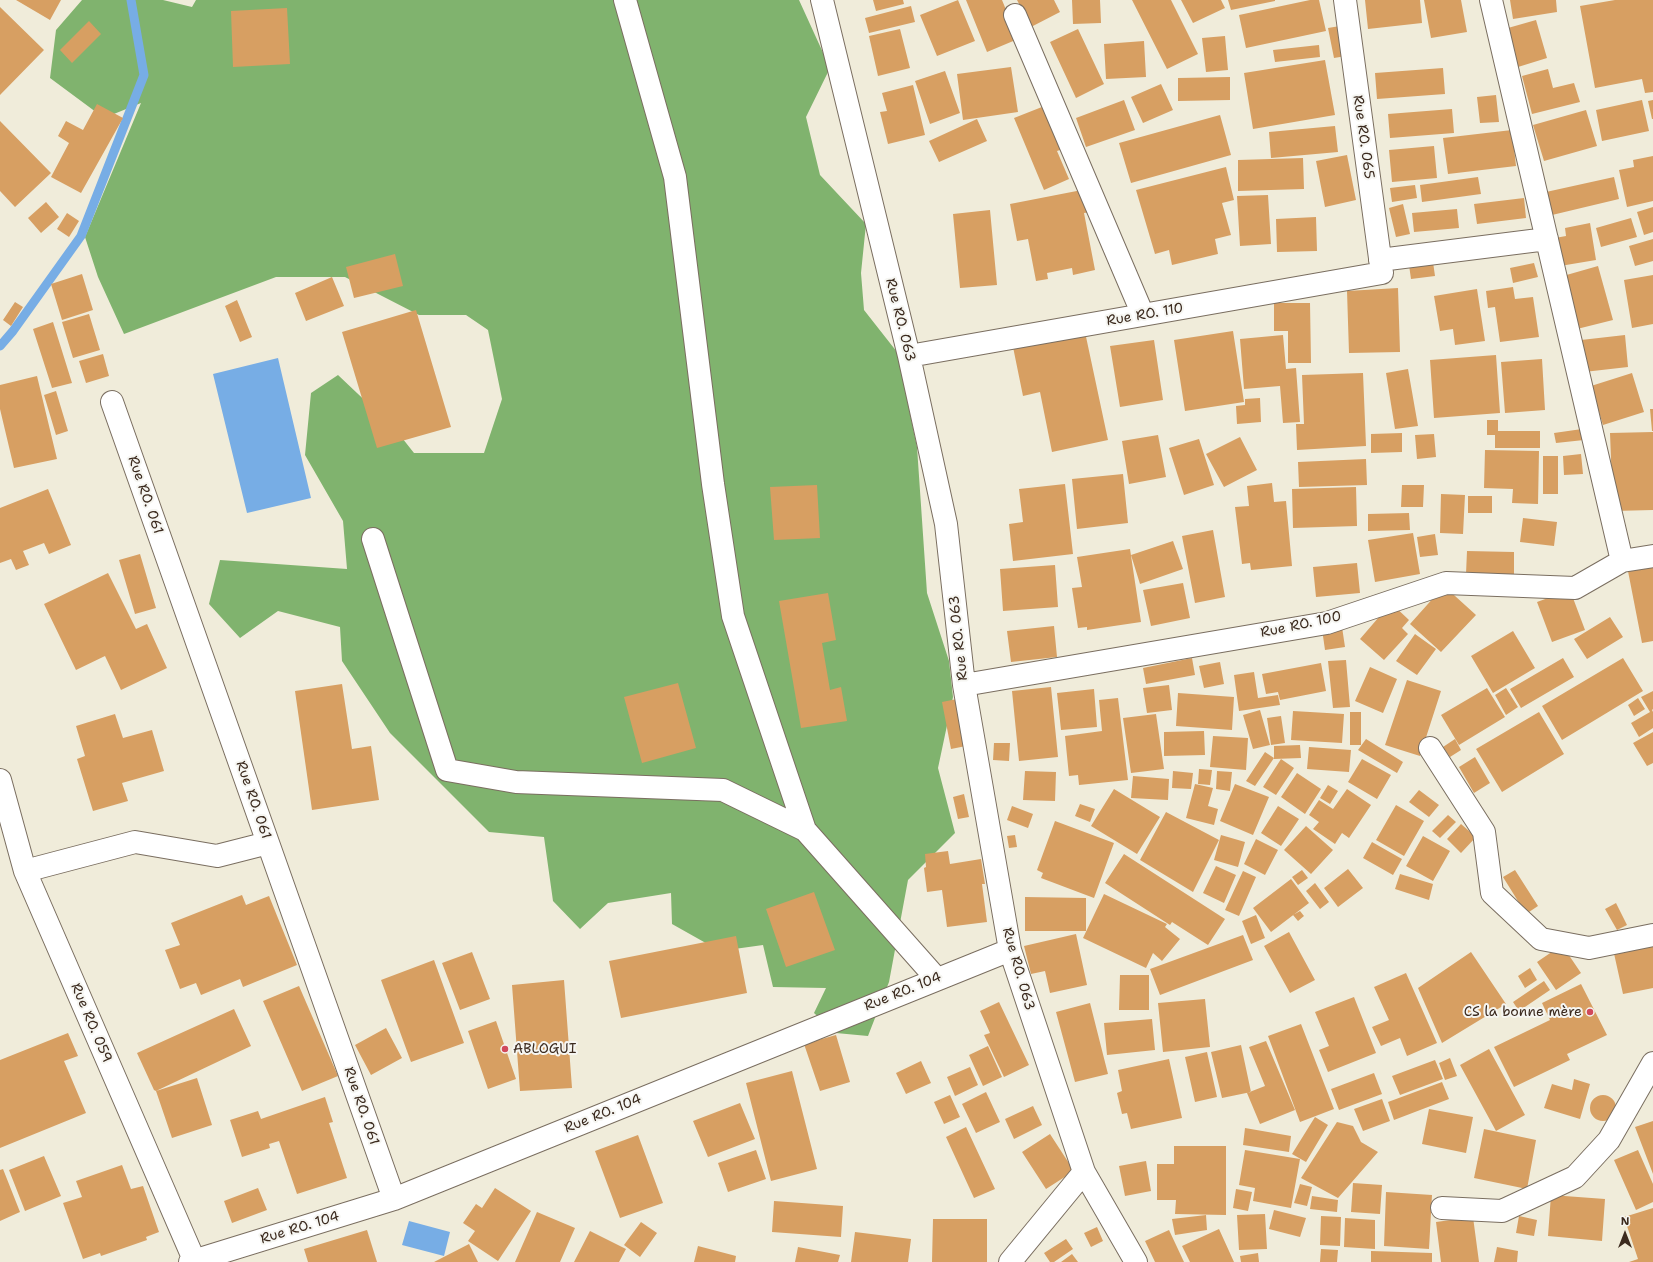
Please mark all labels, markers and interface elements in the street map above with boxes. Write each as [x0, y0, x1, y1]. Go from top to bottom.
street label: Rue RO. 065 [1349, 94, 1377, 180]
street label: Rue RO. 063 [882, 276, 918, 364]
street label: Rue RO. 110 [1105, 300, 1185, 330]
street label: Rue RO. 061 [124, 454, 166, 536]
street label: Rue RO. 063 [946, 595, 972, 681]
street label: Rue RO. 100 [1259, 608, 1343, 642]
street label: Rue RO. 061 [232, 759, 274, 841]
street label: Rue RO. 063 [998, 926, 1038, 1012]
street label: Rue RO. 104 [862, 969, 944, 1015]
street label: Rue RO. 059 [67, 981, 115, 1065]
place label: CS la bonne mère [1464, 1004, 1582, 1020]
marker: CS la bonne mère [1585, 1007, 1595, 1017]
place label: ABLOGUI [513, 1041, 576, 1057]
marker: ABLOGUI [500, 1044, 510, 1054]
street label: Rue RO. 061 [340, 1065, 382, 1147]
street label: Rue RO. 104 [562, 1091, 644, 1137]
street label: Rue RO. 104 [258, 1208, 342, 1248]
north arrow [1605, 1214, 1645, 1254]
text: N [1621, 1214, 1629, 1229]

